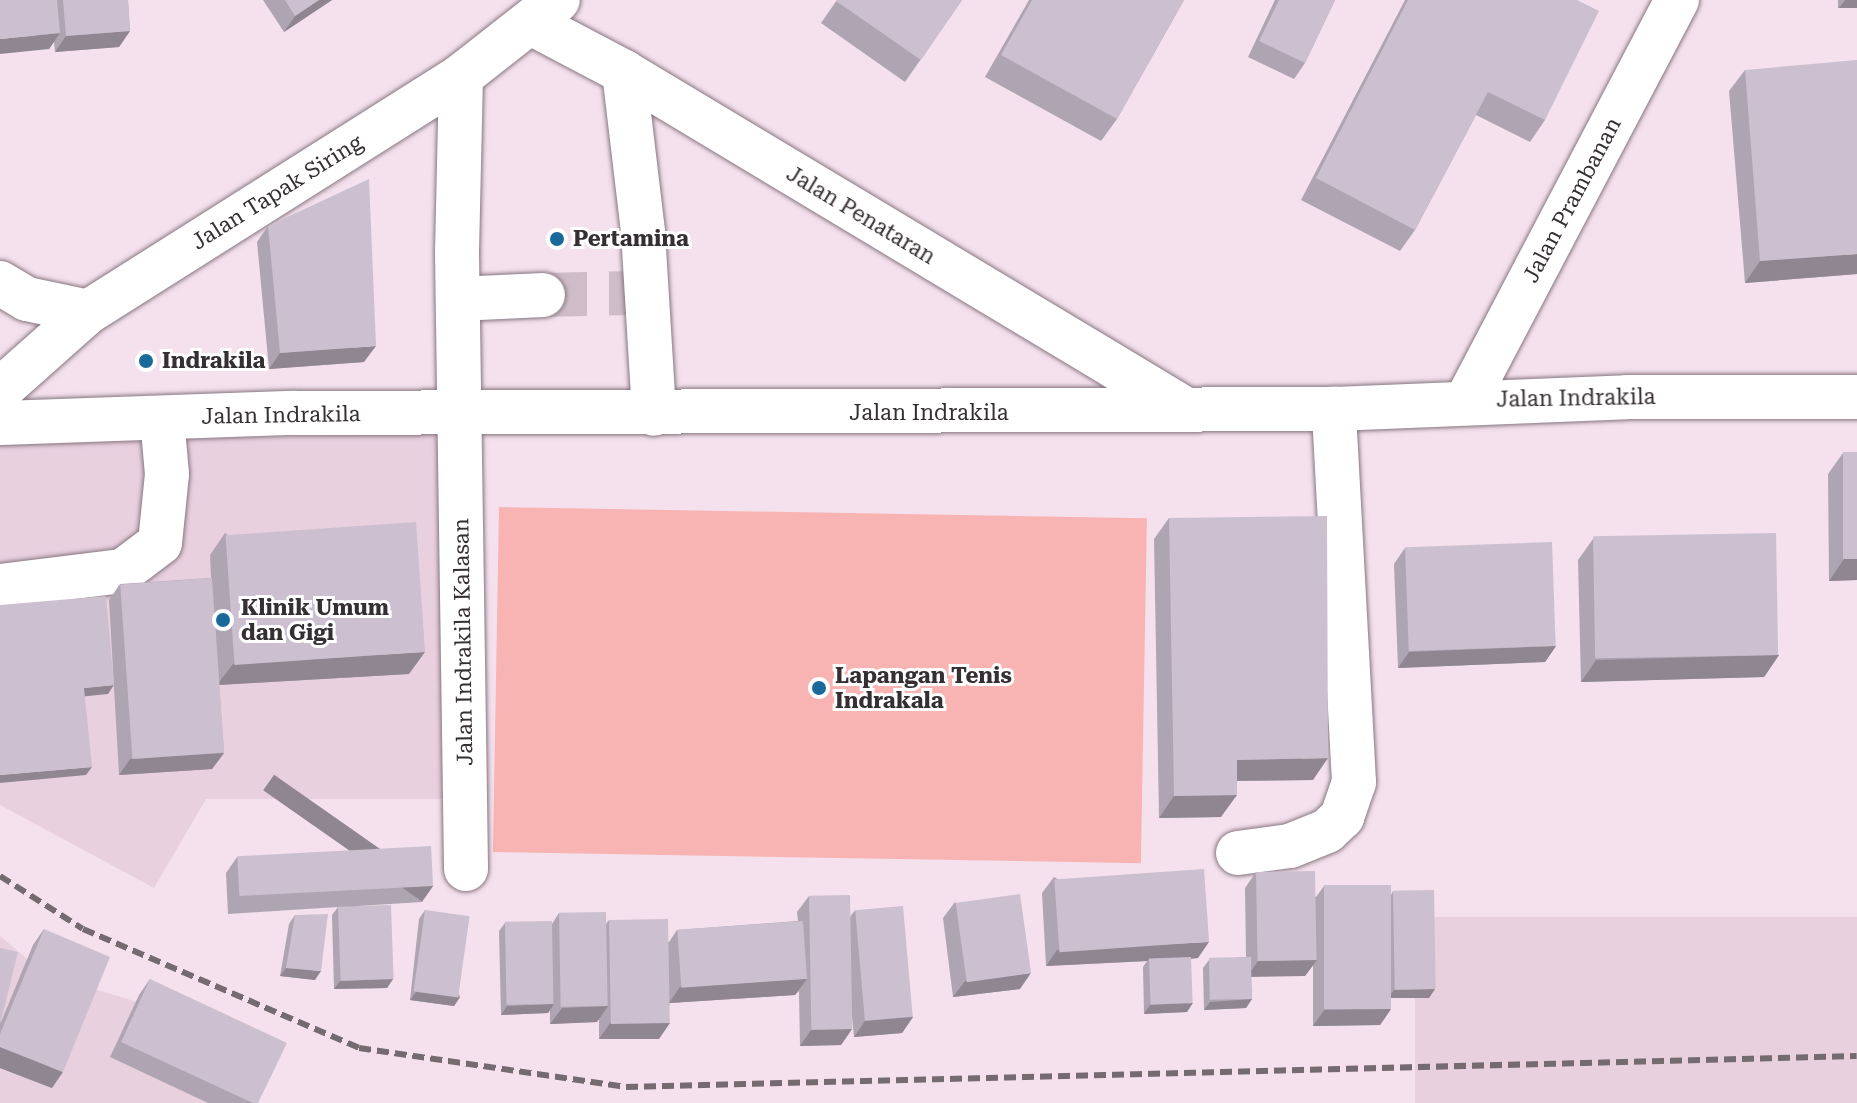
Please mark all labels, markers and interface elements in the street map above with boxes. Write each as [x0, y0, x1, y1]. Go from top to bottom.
street label: Jalan Prambanan [1517, 113, 1627, 287]
street label: Jalan Tapak Siring [187, 129, 367, 255]
street label: Jalan Penataran [782, 160, 940, 270]
place label: Pertamina [573, 226, 689, 252]
marker: Pertamina [548, 230, 566, 248]
place label: Indrakila [162, 348, 265, 374]
marker: Indrakila [137, 352, 155, 370]
street label: Jalan Indrakila [1496, 383, 1656, 413]
street label: Jalan Indrakila [201, 400, 361, 430]
street label: Jalan Indrakila [849, 400, 1009, 426]
street label: Jalan Indrakila Kalasan [448, 518, 478, 766]
place label: Klinik Umum dan Gigi [241, 594, 389, 646]
marker: Klinik Umum dan Gigi [212, 609, 234, 631]
place label: Lapangan Tenis Indrakala [835, 662, 1012, 714]
marker: Lapangan Tenis Indrakala [810, 679, 828, 697]

